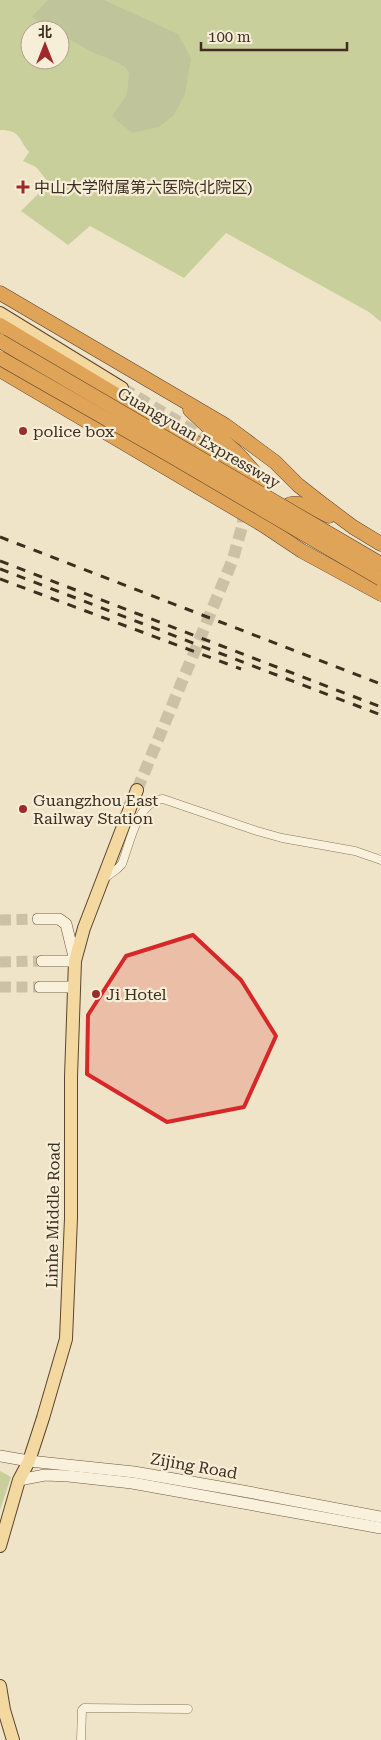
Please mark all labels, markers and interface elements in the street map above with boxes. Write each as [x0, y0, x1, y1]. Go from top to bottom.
north arrow [20, 20, 70, 70]
scale bar [201, 20, 347, 52]
text: 北 [38, 24, 52, 40]
text: 100 m [208, 28, 251, 46]
place label: 中山大学附属第六医院(北院区) [34, 178, 252, 197]
marker: 中山大学附属第六医院(北院区) [16, 180, 30, 194]
street label: Guangyuan Expressway [114, 384, 284, 493]
place label: police box [33, 422, 115, 441]
marker: police box [17, 425, 29, 437]
place label: Guangzhou East Railway Station [33, 791, 158, 828]
marker: Guangzhou East Railway Station [17, 803, 29, 815]
place label: Ji Hotel [106, 985, 167, 1004]
marker: Ji Hotel [90, 988, 102, 1000]
street label: Linhe Middle Road [42, 1142, 64, 1288]
street label: Zijing Road [149, 1449, 239, 1483]

